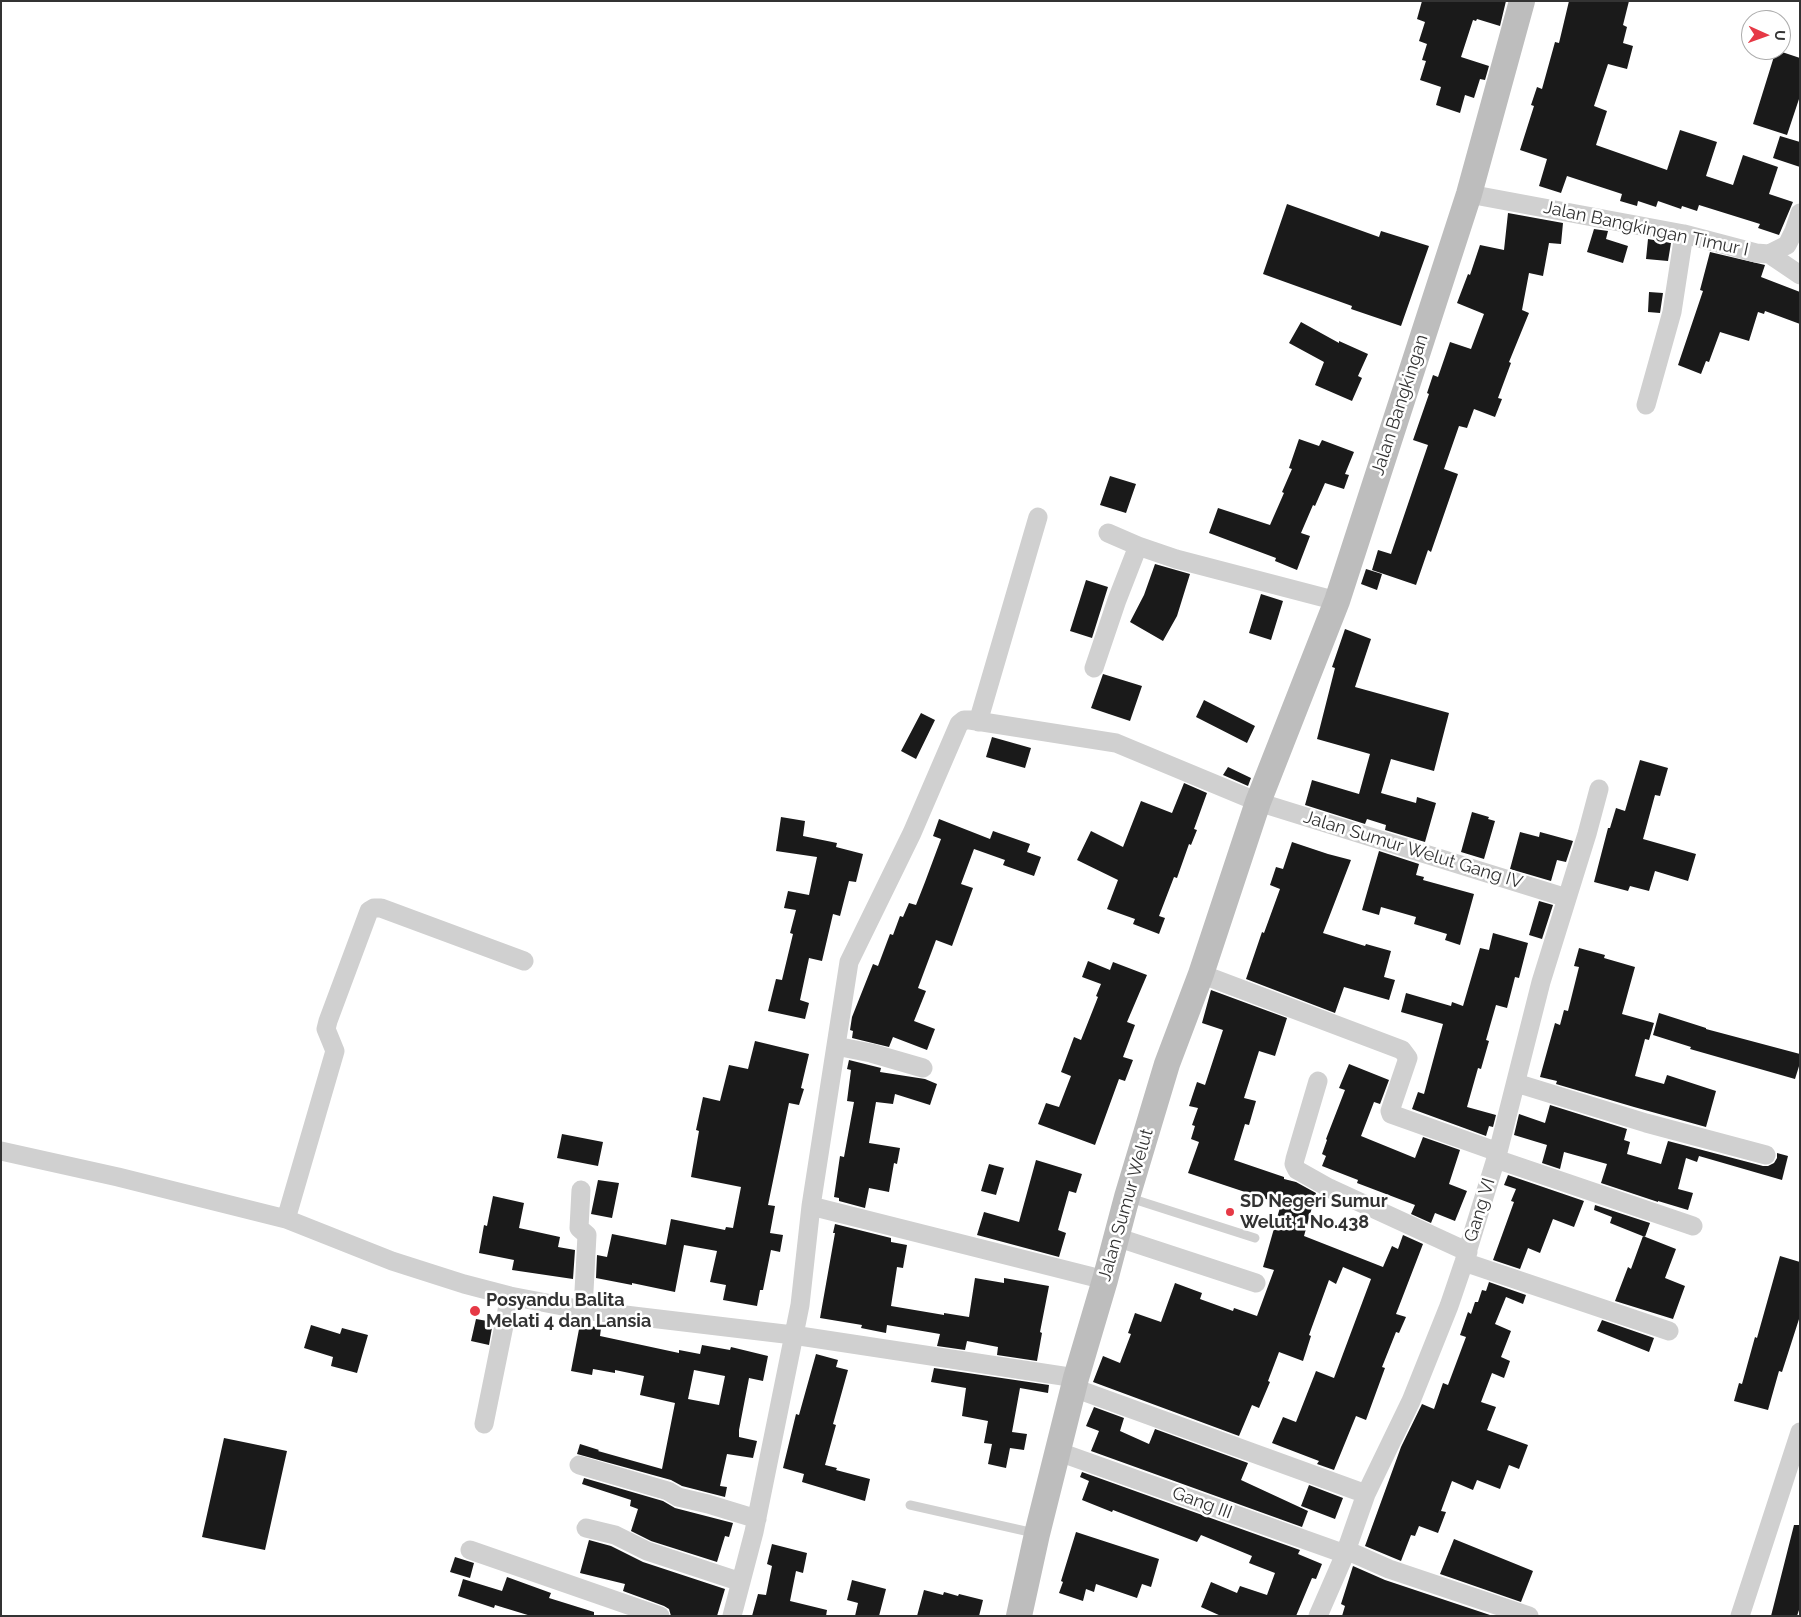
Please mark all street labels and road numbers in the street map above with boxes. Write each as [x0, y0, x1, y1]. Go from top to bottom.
street label: Jalan Bangkingan Timur I [1542, 197, 1750, 261]
street label: Jalan Bangkingan [1367, 332, 1433, 478]
street label: Jalan Sumur Welut Gang IV [1301, 806, 1525, 894]
street label: Jalan Sumur Welut [1094, 1126, 1158, 1284]
street label: Gang VI [1460, 1175, 1500, 1245]
street label: Gang III [1169, 1482, 1235, 1524]

